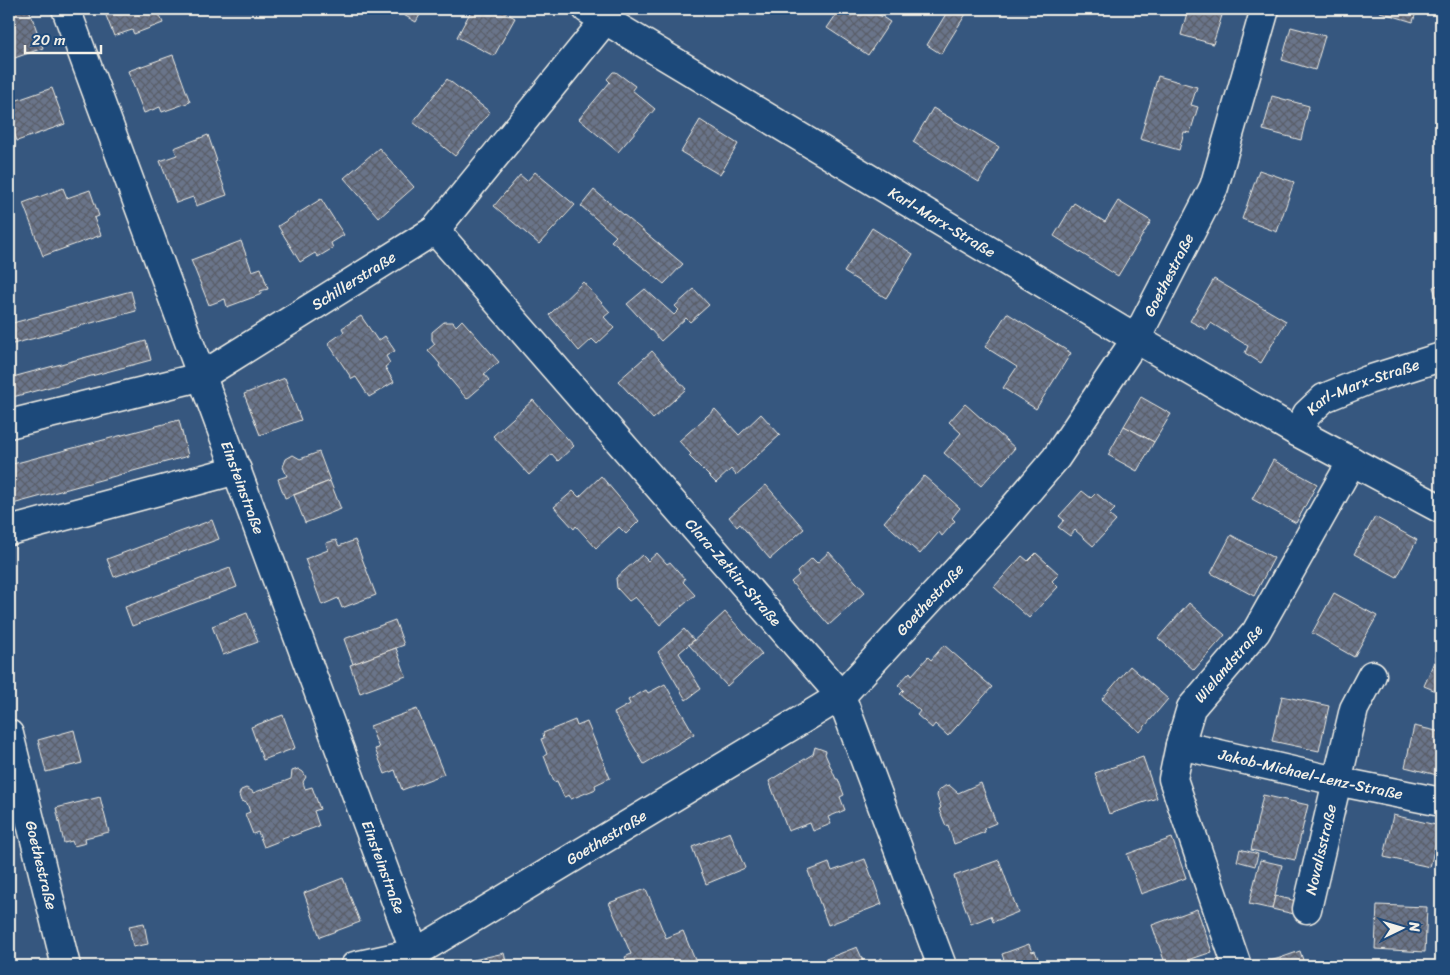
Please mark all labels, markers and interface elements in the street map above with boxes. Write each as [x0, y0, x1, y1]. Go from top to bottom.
scale bar [25, 22, 101, 54]
text: 20 m [32, 27, 66, 53]
street label: Karl-Marx-Straße [883, 180, 1001, 265]
street label: Goethestraße [1137, 228, 1201, 321]
street label: Schillerstraße [306, 244, 401, 317]
street label: Karl-Marx-Straße [1300, 351, 1423, 422]
street label: Einsteinstraße [213, 437, 272, 538]
street label: Clara-Zetkin-Straße [678, 512, 788, 632]
street label: Goethestraße [890, 557, 970, 642]
street label: Wielandstraße [1187, 620, 1271, 709]
street label: Jakob-Michael-Lenz-Straße [1215, 741, 1405, 807]
street label: Novalisstraße [1298, 801, 1344, 898]
street label: Goethestraße [561, 803, 652, 872]
street label: Einsteinstraße [354, 817, 413, 918]
street label: Goethestraße [18, 818, 65, 913]
north arrow [1378, 902, 1428, 952]
text: N [1401, 920, 1427, 933]

